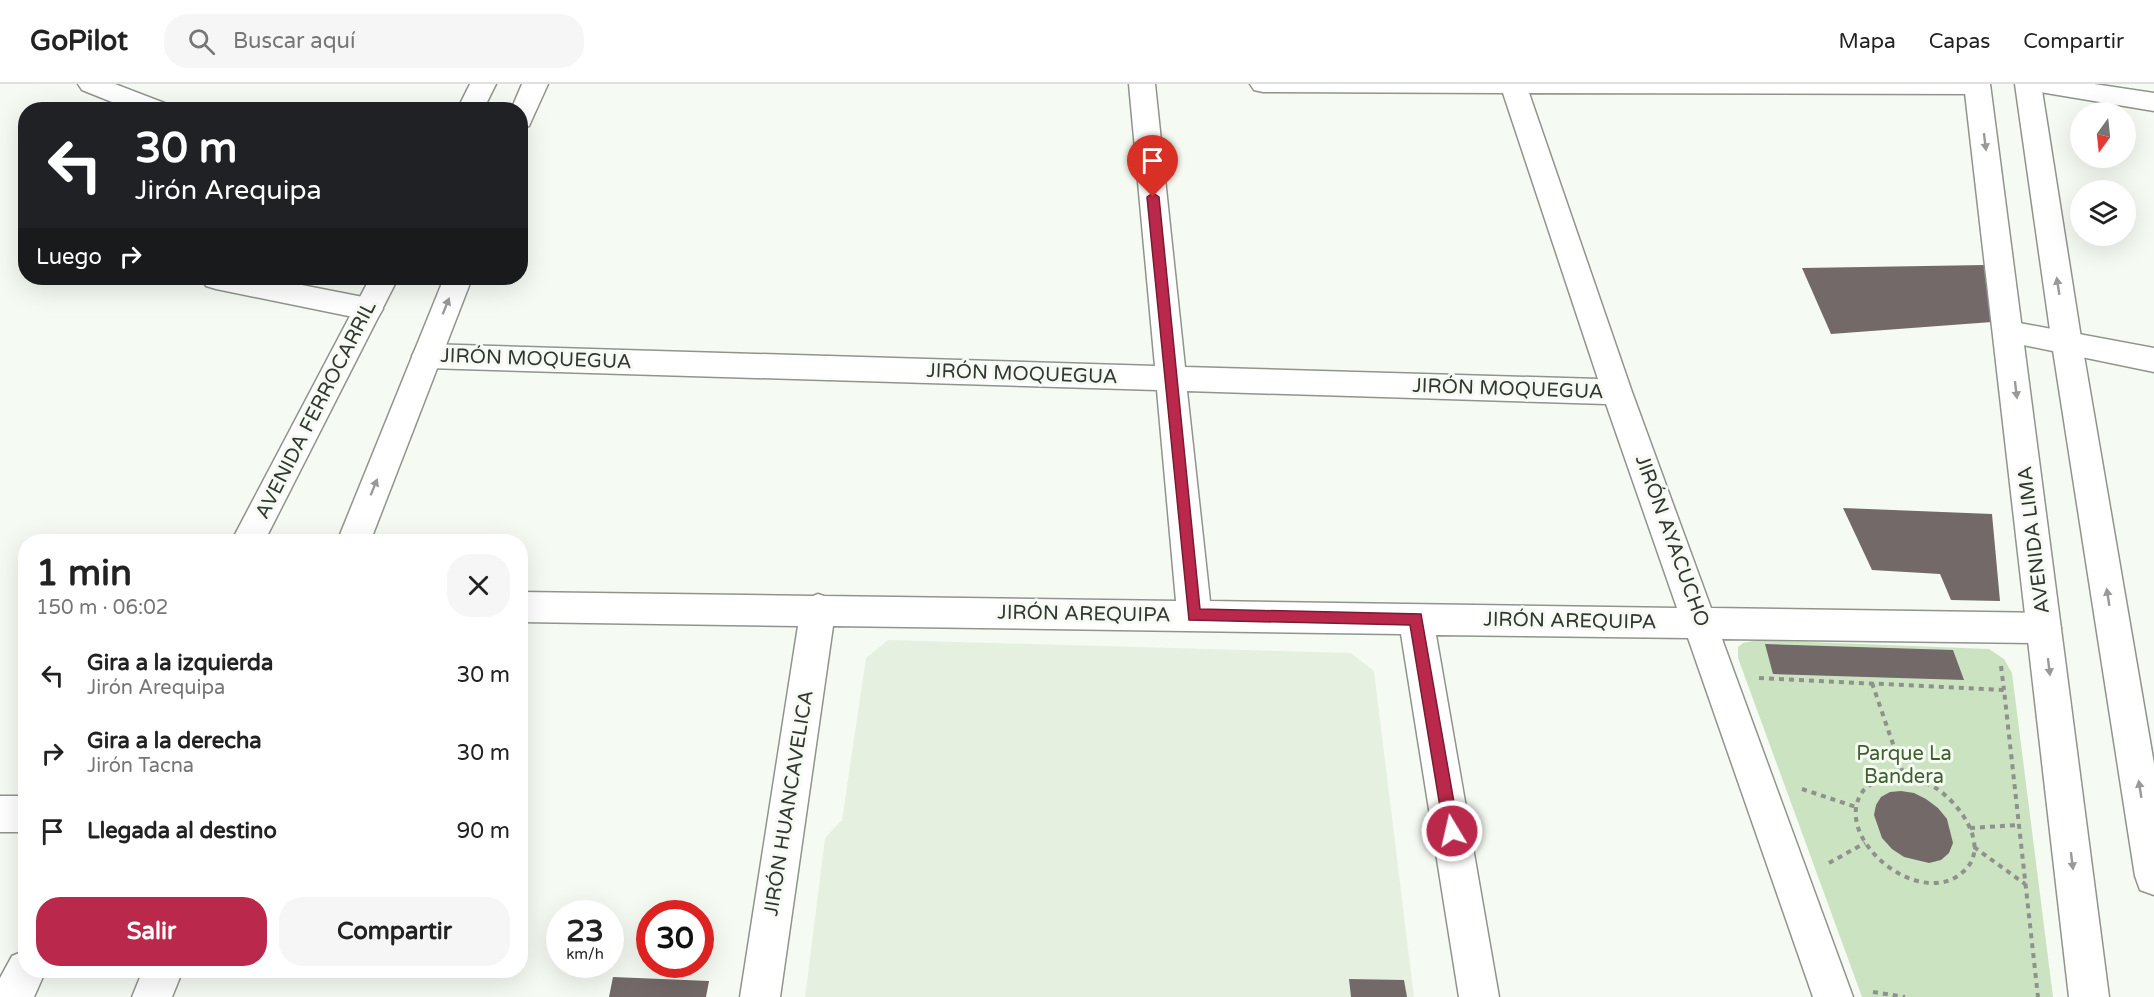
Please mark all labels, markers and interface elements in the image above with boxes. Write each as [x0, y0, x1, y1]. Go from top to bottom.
search box [164, 14, 584, 68]
text: GoPilot [30, 24, 128, 58]
icon: search [185, 25, 218, 58]
text: Buscar aquí [233, 28, 355, 54]
text: Mapa [1839, 29, 1896, 54]
text: Capas [1929, 29, 1990, 54]
text: Compartir [2023, 29, 2124, 54]
north arrow [2070, 102, 2136, 168]
map controls [2070, 102, 2136, 246]
text: 30 m [135, 123, 237, 174]
icon: left [36, 126, 114, 204]
one-way arrow [1980, 133, 1989, 152]
pin [1127, 135, 1178, 197]
icon: arrive [1136, 144, 1169, 177]
text: Jirón Arequipa [135, 174, 322, 207]
button: layers [2070, 180, 2136, 246]
icon: right [114, 240, 147, 273]
text: Luego [36, 244, 102, 270]
one-way arrow [2054, 276, 2063, 295]
street label: AVENIDA FERROCARRIL [250, 297, 382, 523]
one-way arrow [442, 297, 452, 315]
street label: JIRÓN MOQUEGUA [440, 343, 632, 374]
street label: JIRÓN MOQUEGUA [926, 358, 1118, 389]
street label: JIRÓN MOQUEGUA [1412, 373, 1604, 404]
one-way arrow [2011, 381, 2020, 400]
street label: JIRÓN AYACUCHO [1630, 452, 1715, 630]
street label: AVENIDA LIMA [2013, 465, 2055, 615]
one-way arrow [370, 478, 380, 496]
text: 1 min [36, 552, 132, 595]
button: close [447, 554, 510, 617]
one-way arrow [2104, 587, 2113, 606]
text: 150 m · 06:02 [36, 596, 168, 620]
street label: JIRÓN AREQUIPA [997, 599, 1171, 628]
street label: JIRÓN AREQUIPA [1483, 606, 1657, 635]
text: Gira a la izquierda [87, 650, 273, 676]
one-way arrow [2044, 658, 2054, 677]
icon: left [36, 659, 69, 692]
text: 30 m [456, 662, 510, 688]
text: Jirón Arequipa [87, 676, 225, 700]
street label: JIRÓN HUANCAVELICA [758, 688, 819, 918]
text: Gira a la derecha [87, 728, 262, 754]
icon: right [36, 737, 69, 770]
text: 30 m [456, 740, 510, 766]
park label: Parque La Bandera [1856, 742, 1952, 789]
text: Jirón Tacna [87, 754, 194, 778]
one-way arrow [2135, 780, 2144, 799]
position arrow [1420, 799, 1484, 863]
icon: arrive [36, 815, 69, 848]
text: Llegada al destino [87, 818, 277, 844]
text: 90 m [456, 818, 510, 844]
one-way arrow [2068, 851, 2077, 870]
button: Salir [36, 897, 267, 966]
button: Compartir [279, 897, 510, 966]
speed limit sign: 30 [636, 900, 714, 978]
text: 23 [566, 913, 604, 950]
text: km/h [566, 945, 604, 963]

